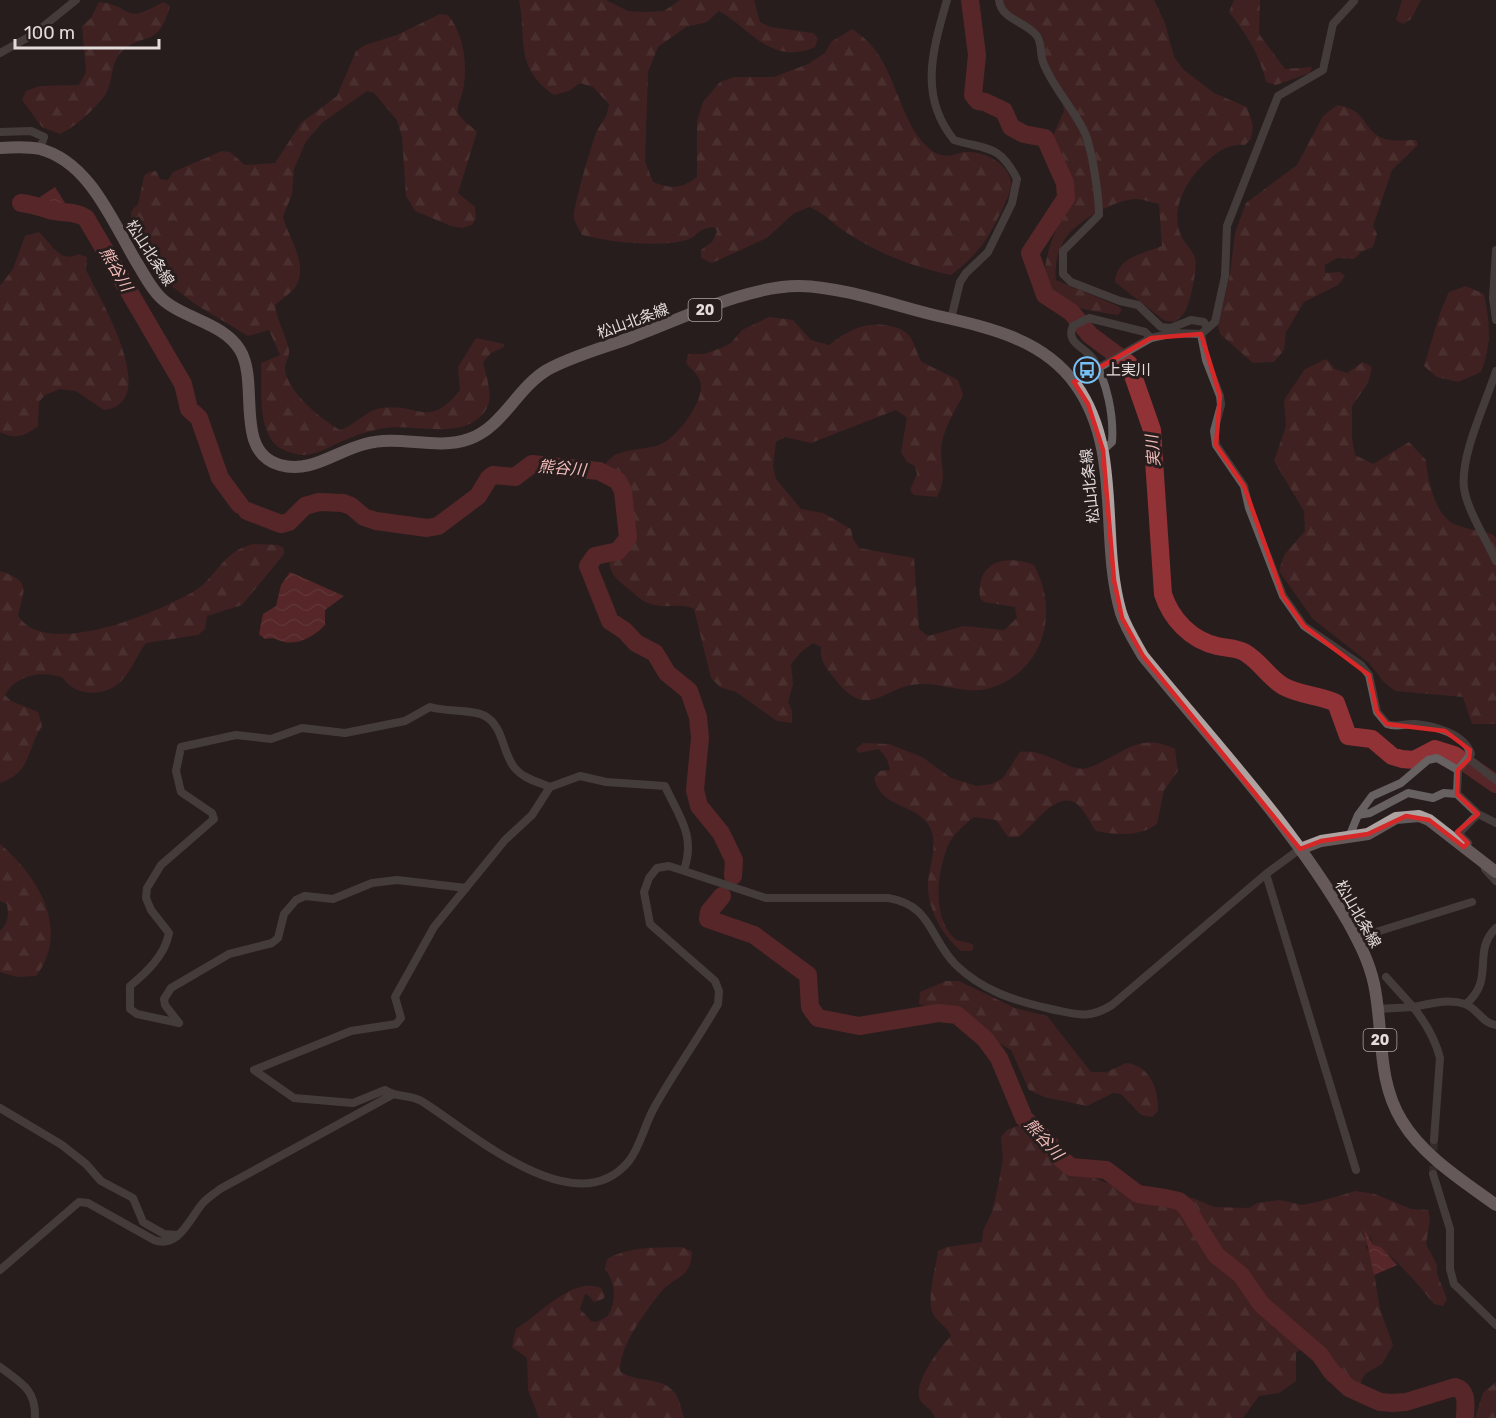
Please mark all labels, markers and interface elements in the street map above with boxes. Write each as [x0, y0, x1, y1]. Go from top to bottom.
scale bar [15, 12, 159, 50]
text: 100 m [24, 22, 75, 44]
street label: 松山北条線 [122, 217, 178, 289]
water label: 熊谷川 [96, 243, 137, 296]
road number: 20 [688, 299, 722, 321]
street label: 松山北条線 [595, 300, 671, 342]
bus stop icon: 上実川 [1072, 355, 1102, 385]
place label: 上実川 [1106, 361, 1151, 379]
water label: 実川 [1142, 432, 1164, 468]
street label: 松山北条線 [1077, 448, 1103, 524]
water label: 熊谷川 [537, 456, 589, 480]
street label: 松山北条線 [1331, 877, 1385, 951]
road number: 20 [1364, 1029, 1396, 1051]
water label: 熊谷川 [1021, 1115, 1068, 1165]

